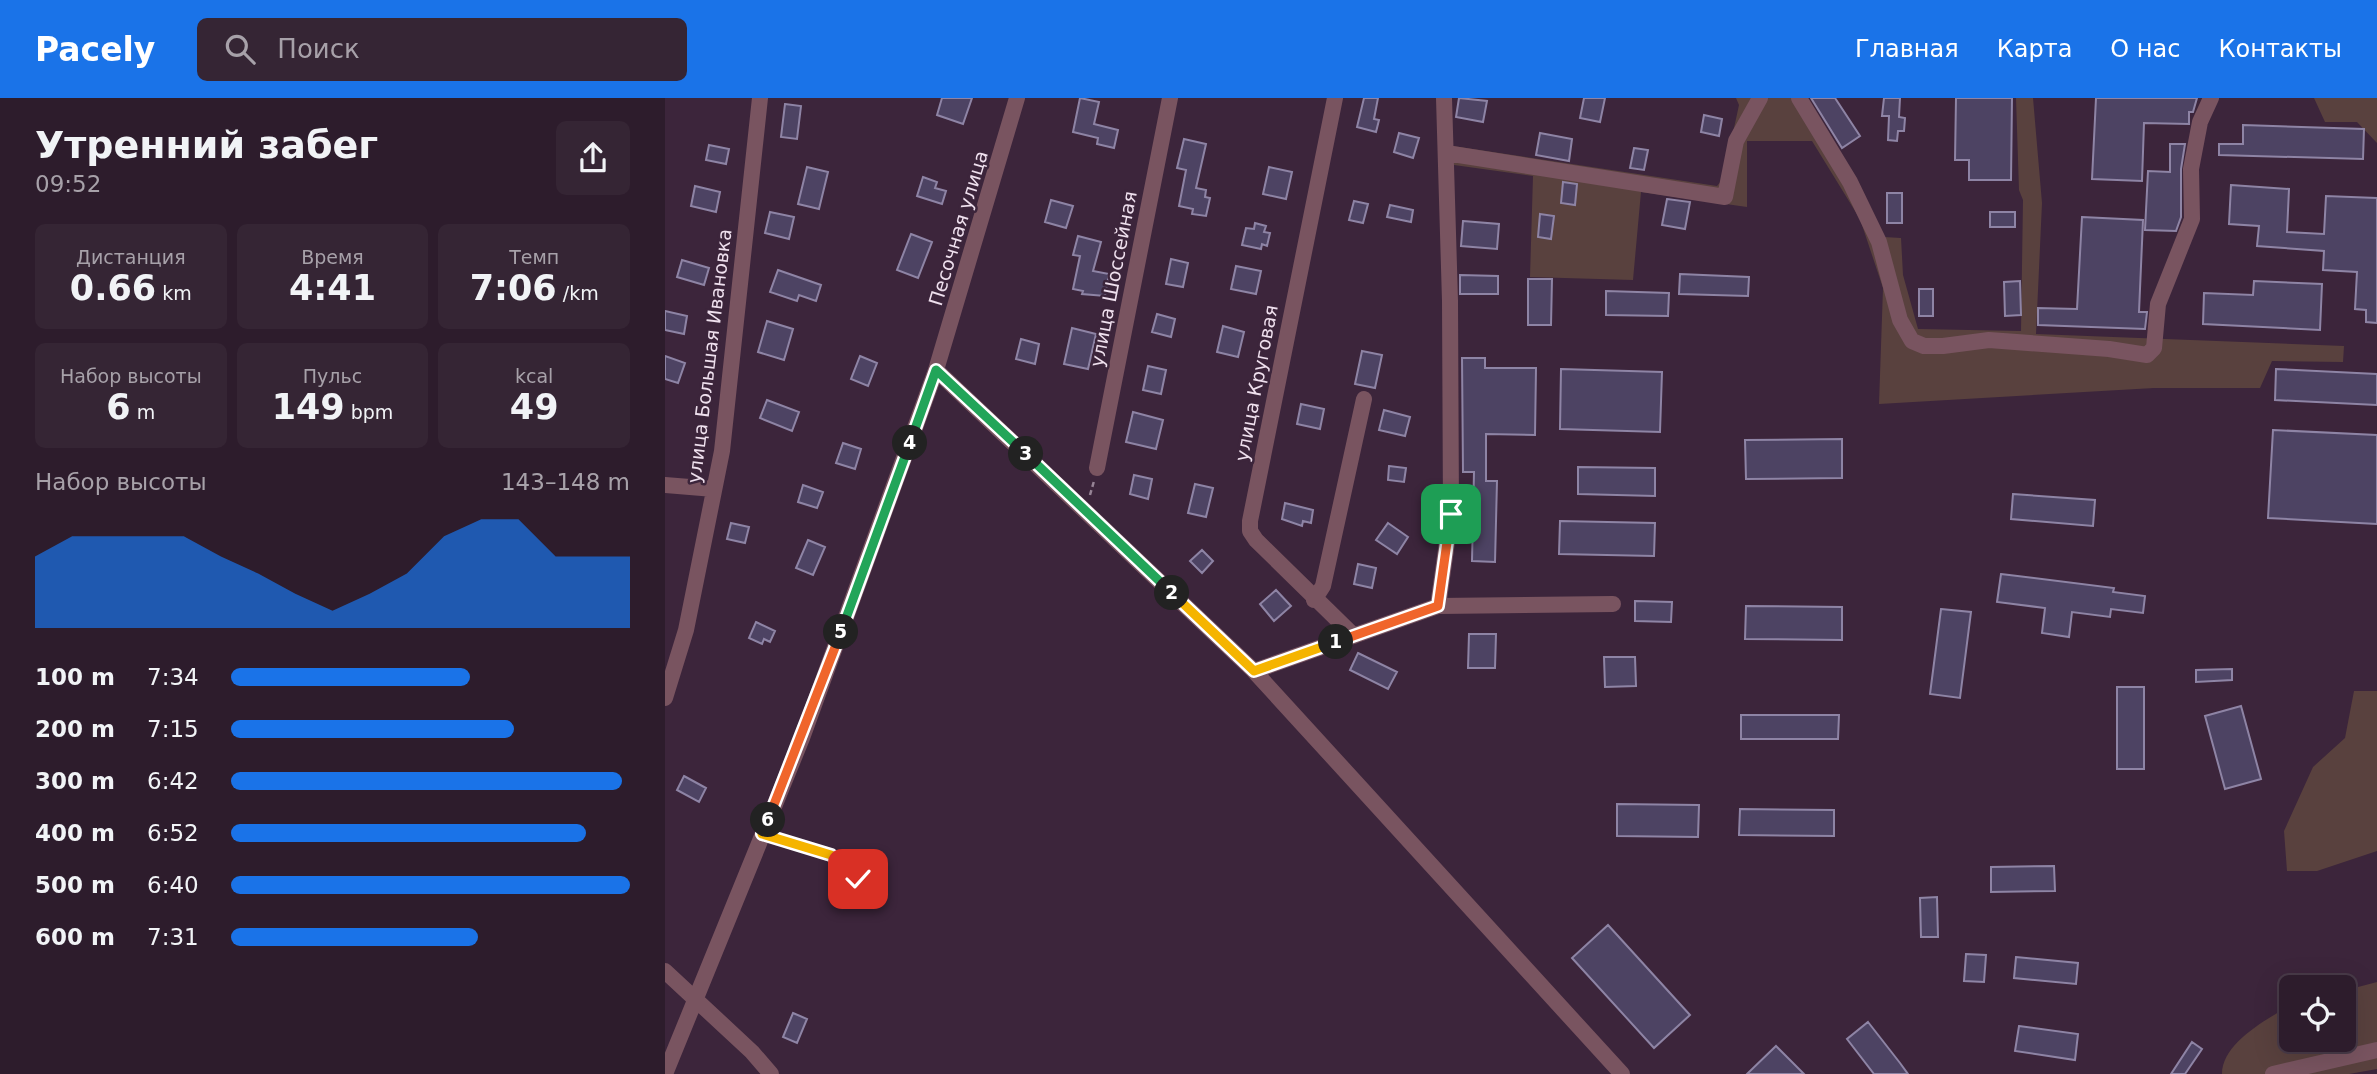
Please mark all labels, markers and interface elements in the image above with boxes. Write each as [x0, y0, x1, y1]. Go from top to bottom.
search box [197, 18, 687, 81]
text: Pacely [35, 30, 155, 69]
icon: search [221, 30, 259, 68]
text: Поиск [277, 34, 360, 64]
text: Главная [1855, 35, 1959, 63]
text: Карта [1997, 35, 2072, 63]
text: О нас [2110, 35, 2180, 63]
text: Контакты [2218, 35, 2342, 63]
button: share [556, 121, 630, 195]
text: Утренний забег [35, 123, 378, 167]
street label: Песочная улица [924, 148, 992, 308]
text: 09:52 [35, 171, 101, 197]
street label: улица Шоссейная [1085, 189, 1141, 369]
street label: улица Большая Ивановка [682, 227, 736, 485]
text: Дистанция [76, 246, 186, 268]
text: Время [301, 246, 364, 268]
text: Темп [509, 246, 559, 268]
text: 0.66 [70, 268, 156, 308]
text: 4:41 [289, 268, 376, 308]
text: 7:06 [470, 268, 557, 308]
text: km [156, 282, 192, 304]
text: /km [557, 282, 599, 304]
street label: улица Круговая [1230, 303, 1282, 463]
text: Набор высоты [60, 365, 202, 387]
text: Пульс [303, 365, 362, 387]
text: kcal [515, 365, 553, 387]
text: 6 [106, 387, 131, 427]
text: 149 [272, 387, 345, 427]
text: 49 [510, 387, 559, 427]
text: m [131, 401, 155, 423]
text: bpm [345, 401, 393, 423]
pin: 4 [893, 426, 927, 460]
text: 4 [903, 431, 916, 453]
pin: 3 [1009, 436, 1043, 472]
text: 3 [1019, 442, 1032, 464]
text: Набор высоты [35, 469, 207, 495]
text: 143–148 m [501, 469, 630, 495]
pin [1421, 484, 1481, 544]
icon: arrive [1432, 495, 1470, 533]
pin: 2 [1155, 575, 1189, 610]
text: 2 [1165, 581, 1178, 603]
pin: 5 [823, 614, 859, 650]
text: 5 [834, 620, 847, 642]
pin: 1 [1319, 624, 1353, 660]
text: 1 [1329, 630, 1342, 652]
text: 100 m [35, 664, 115, 690]
text: 7:34 [147, 664, 199, 690]
text: 200 m [35, 716, 115, 742]
text: 7:15 [147, 716, 199, 742]
text: 300 m [35, 768, 115, 794]
text: 6:42 [147, 768, 199, 794]
pin: 6 [751, 802, 785, 838]
text: 6 [761, 808, 774, 830]
text: 400 m [35, 820, 115, 846]
text: 6:52 [147, 820, 199, 846]
pin [828, 849, 888, 909]
icon: check [839, 860, 877, 898]
text: 500 m [35, 872, 115, 898]
text: 6:40 [147, 872, 199, 898]
text: 600 m [35, 924, 115, 950]
text: 7:31 [147, 924, 199, 950]
map controls [2279, 975, 2356, 1052]
button: locate [2279, 975, 2356, 1052]

